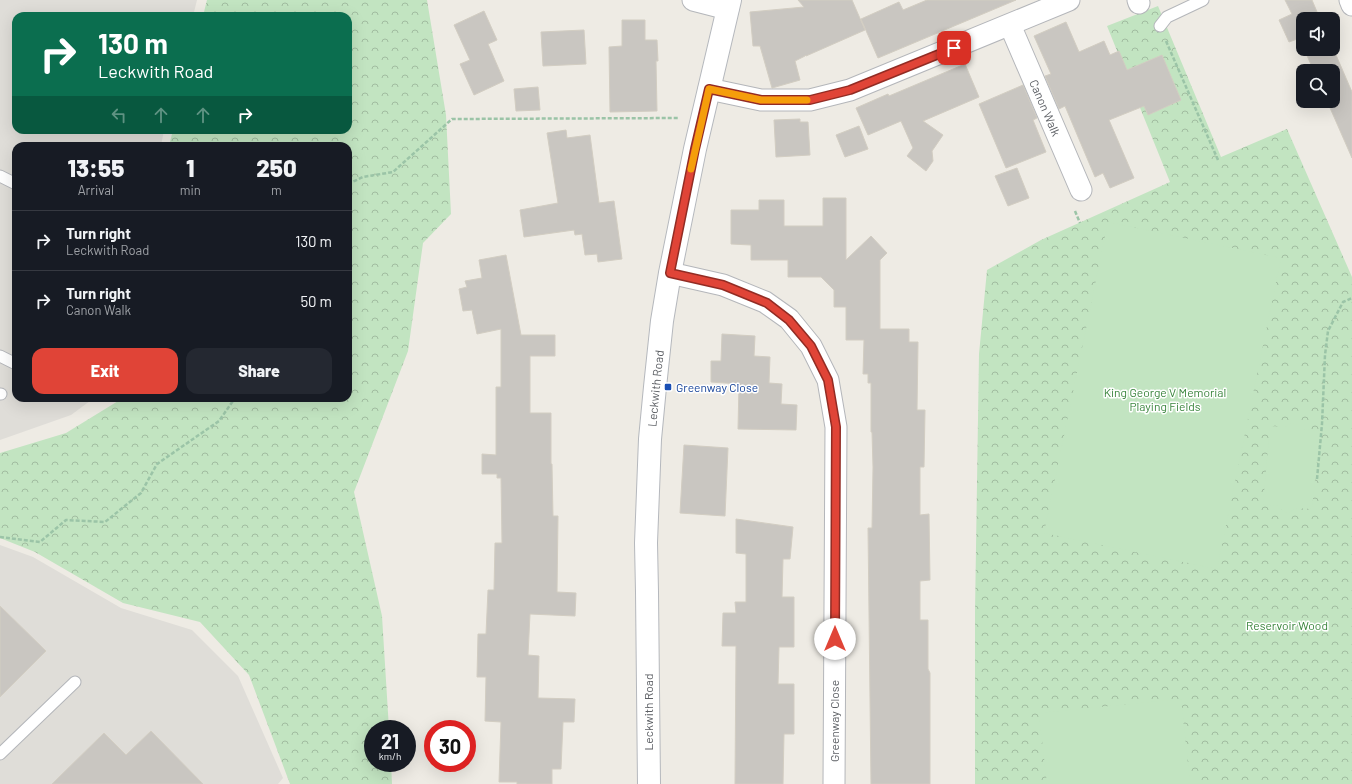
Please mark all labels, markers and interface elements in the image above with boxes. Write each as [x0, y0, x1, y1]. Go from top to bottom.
map controls [1296, 12, 1340, 108]
button: sound [1296, 12, 1340, 56]
text: 130 m [98, 26, 168, 60]
icon: right [32, 28, 84, 80]
pin [937, 31, 971, 65]
icon: arrive [943, 37, 965, 59]
text: Leckwith Road [98, 60, 213, 82]
button: search [1296, 64, 1340, 108]
street label: Canon Walk [1027, 77, 1064, 138]
icon: left [108, 104, 130, 126]
icon: ahead [150, 104, 172, 126]
icon: ahead [192, 104, 214, 126]
icon: right [234, 104, 256, 126]
text: 13:55 [67, 153, 124, 182]
text: 1 [186, 153, 194, 182]
text: 250 [256, 153, 297, 182]
text: Arrival [78, 182, 114, 198]
text: min [180, 182, 201, 198]
text: m [271, 182, 282, 198]
text: Turn right [66, 224, 131, 242]
icon: right [32, 230, 54, 252]
text: 130 m [295, 232, 332, 250]
text: Leckwith Road [66, 242, 149, 258]
text: Turn right [66, 284, 131, 302]
icon: right [32, 290, 54, 312]
text: 50 m [300, 292, 332, 310]
text: Canon Walk [66, 302, 131, 318]
button: Exit [32, 348, 178, 394]
button: Share [186, 348, 332, 394]
street label: Leckwith Road [644, 349, 666, 427]
place label: Greenway Close [676, 380, 758, 394]
marker: Greenway Close [663, 382, 673, 392]
park label: King George V Memorial Playing Fields [1104, 385, 1226, 413]
position arrow [814, 618, 856, 660]
park label: Reservoir Wood [1246, 618, 1328, 632]
street label: Leckwith Road [641, 674, 655, 750]
street label: Greenway Close [827, 680, 841, 762]
speed limit sign: 30 [424, 720, 476, 772]
text: 21 [381, 729, 399, 753]
text: km/h [379, 750, 401, 762]

